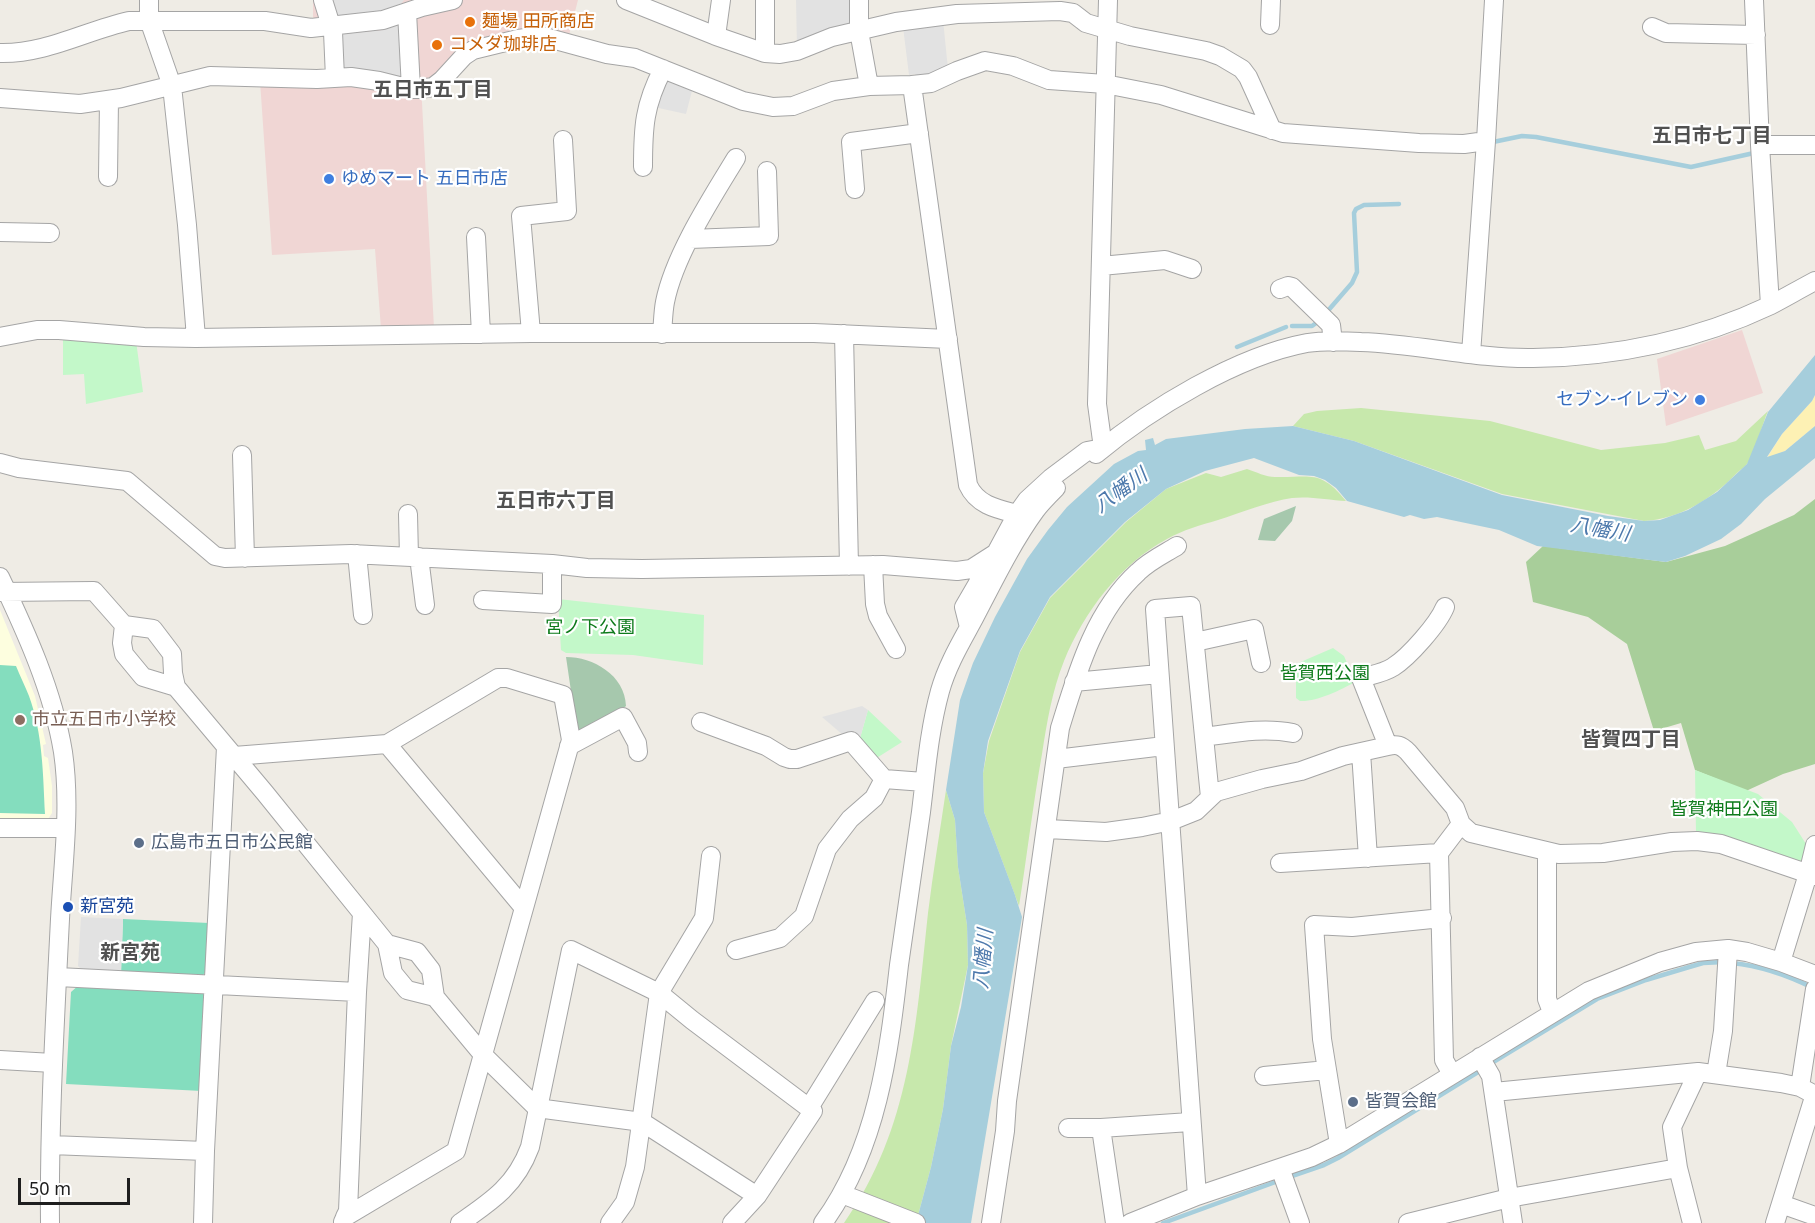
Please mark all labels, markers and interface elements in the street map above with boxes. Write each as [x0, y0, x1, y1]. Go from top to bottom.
place label: 麺場 田所商店 [482, 11, 595, 33]
marker: 麺場 田所商店 [463, 15, 477, 29]
place label: コメダ珈琲店 [449, 34, 557, 56]
marker: コメダ珈琲店 [430, 38, 444, 52]
district label: 五日市五丁目 [373, 78, 493, 102]
district label: 五日市七丁目 [1652, 124, 1772, 148]
place label: ゆめマート 五日市店 [341, 168, 508, 190]
marker: ゆめマート 五日市店 [322, 172, 336, 186]
place label: セブン-イレブン [1556, 389, 1688, 411]
marker: セブン-イレブン [1693, 393, 1707, 407]
water label: 八幡川 [1090, 464, 1152, 518]
district label: 五日市六丁目 [496, 489, 616, 513]
water label: 八幡川 [1568, 513, 1632, 547]
park label: 宮ノ下公園 [545, 617, 635, 639]
park label: 皆賀西公園 [1280, 663, 1370, 685]
place label: 市立五日市小学校 [32, 709, 176, 731]
marker: 市立五日市小学校 [13, 713, 27, 727]
district label: 皆賀四丁目 [1581, 728, 1681, 752]
park label: 皆賀神田公園 [1670, 799, 1778, 821]
place label: 広島市五日市公民館 [151, 832, 313, 854]
marker: 広島市五日市公民館 [132, 836, 146, 850]
place label: 新宮苑 [80, 896, 134, 918]
marker: 新宮苑 [61, 900, 75, 914]
water label: 八幡川 [969, 928, 999, 990]
district label: 新宮苑 [100, 941, 160, 965]
place label: 皆賀会館 [1365, 1091, 1437, 1113]
marker: 皆賀会館 [1346, 1095, 1360, 1109]
scale bar [21, 1166, 134, 1204]
text: 50 m [29, 1176, 71, 1200]

